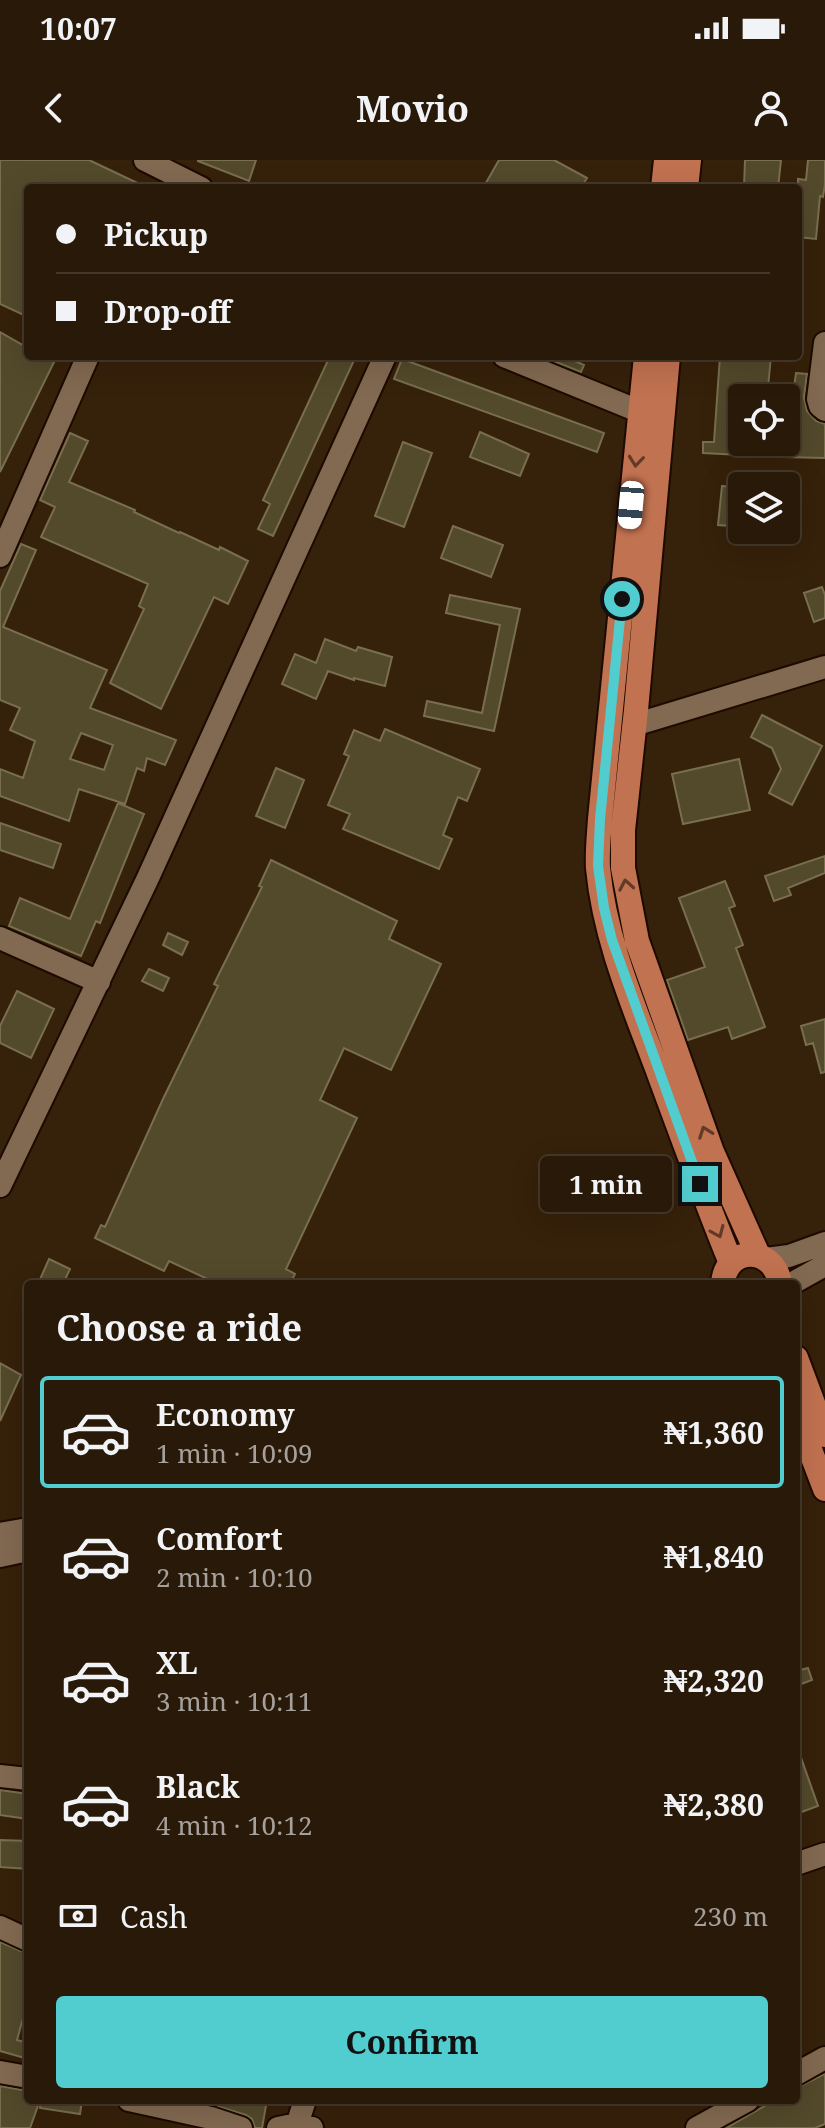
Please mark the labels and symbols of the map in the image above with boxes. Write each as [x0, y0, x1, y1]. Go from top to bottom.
one-way arrow [627, 455, 644, 468]
car [617, 480, 645, 530]
route start [604, 581, 640, 617]
one-way arrow [618, 878, 635, 892]
one-way arrow [698, 1126, 715, 1140]
callout: 1 min [540, 1156, 672, 1212]
route end [682, 1166, 718, 1202]
one-way arrow [708, 1224, 725, 1238]

